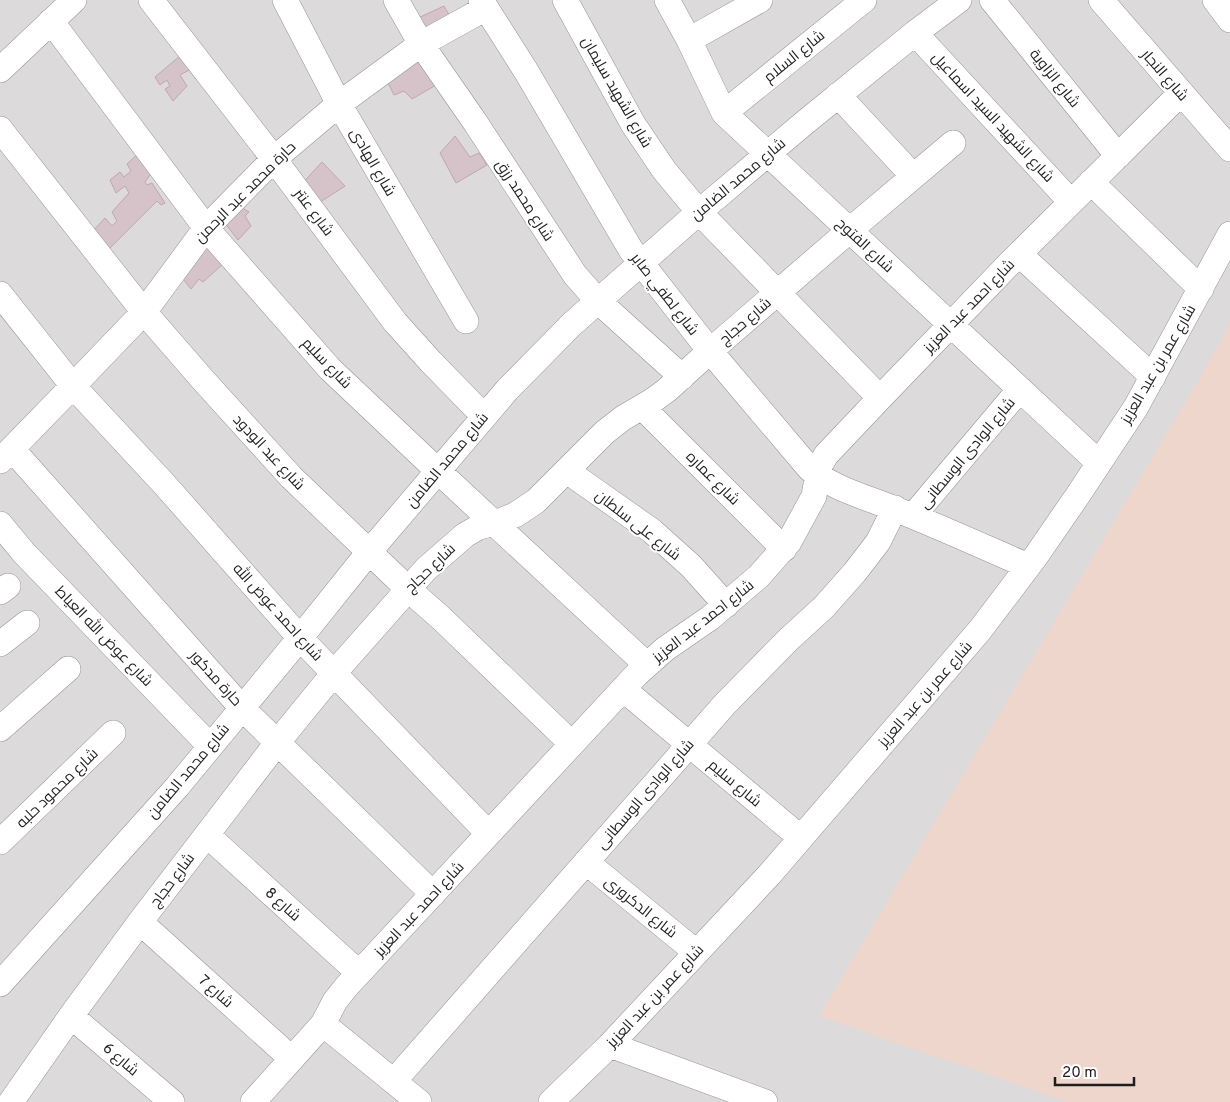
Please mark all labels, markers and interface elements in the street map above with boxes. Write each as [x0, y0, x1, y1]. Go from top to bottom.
street label: شارع السلام [761, 27, 829, 88]
street label: شارع الشهيد سليمان [576, 34, 655, 152]
street label: شارع النجار [1136, 45, 1192, 106]
street label: شارع الزاوية [1024, 46, 1083, 112]
street label: شارع الشهيد السيد اسماعيل [927, 49, 1057, 187]
street label: شارع الهادى [345, 125, 399, 200]
street label: شارع محمد الضامن [687, 135, 790, 225]
street label: حارة محمد عبد الرحمن [191, 138, 301, 248]
street label: شارع محمد رزق [490, 156, 557, 245]
street label: شارع عنتر [288, 185, 337, 240]
street label: شارع الفتوح [831, 215, 897, 278]
street label: شارع لطفي صابر [624, 249, 702, 341]
street label: شارع احمد عبد العزيز [920, 256, 1020, 359]
street label: شارع حجاج [716, 294, 776, 350]
street label: شارع عمر بن عبد العزيز [1117, 302, 1201, 429]
street label: شارع سليم [297, 334, 355, 394]
street label: شارع الوادى الوسطانى [916, 394, 1020, 514]
street label: شارع محمد الضامن [403, 409, 493, 512]
street label: شارع عبد الودود [228, 411, 308, 495]
street label: شارع عماره [681, 448, 743, 510]
street label: شارع على سلطان [590, 487, 684, 566]
street label: شارع حجاج [402, 540, 460, 598]
street label: شارع احمد عوض الله [228, 559, 327, 666]
street label: شارع احمد عبد العزيز [649, 577, 758, 668]
street label: شارع عوض الله العياط [50, 581, 157, 691]
street label: شارع عمر بن عبد العزيز [874, 638, 977, 753]
street label: حارة مدكور [184, 646, 245, 711]
street label: شارع محمد الضامن [144, 720, 234, 823]
street label: شارع الوادى الوسطانى [593, 736, 699, 854]
street label: شارع محمود حلبه [13, 745, 103, 833]
street label: شارع سليم [703, 756, 765, 812]
street label: شارع حجاج [147, 850, 200, 912]
street label: شارع احمد عبد العزيز [370, 858, 469, 962]
street label: شارع الدكرورى [600, 873, 680, 943]
street label: شارع 8 [260, 884, 304, 926]
street label: شارع عمر بن عبد العزيز [603, 941, 709, 1053]
street label: شارع 7 [194, 972, 236, 1013]
street label: شارع 6 [98, 1039, 142, 1081]
scale bar [1055, 1054, 1134, 1086]
text: 20 m [1062, 1064, 1097, 1083]

